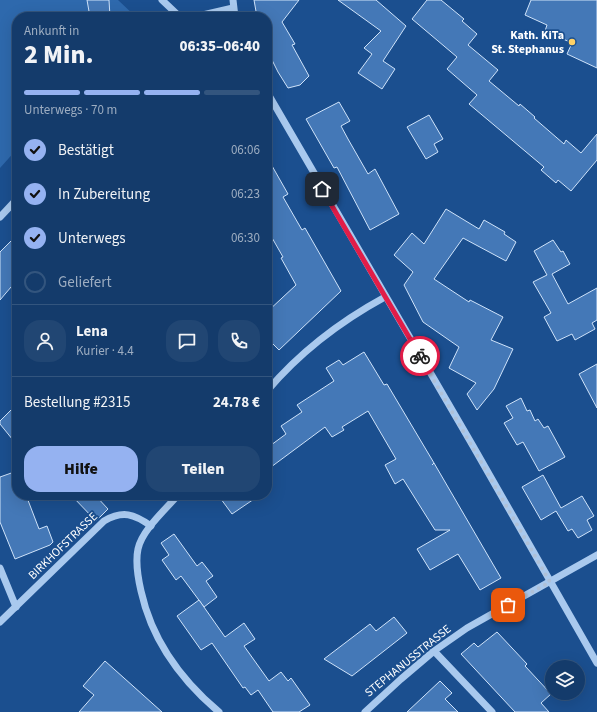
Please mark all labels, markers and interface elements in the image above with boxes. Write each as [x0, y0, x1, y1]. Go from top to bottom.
text: Ankunft in [24, 22, 79, 40]
place label: Kath. KiTa St. Stephanus [491, 27, 564, 58]
text: 2 Min. [24, 36, 93, 73]
text: 06:35–06:40 [179, 36, 260, 57]
marker: Kath. KiTa St. Stephanus [567, 37, 577, 47]
text: Unterwegs · 70 m [24, 101, 117, 119]
icon: check [24, 139, 46, 161]
text: Bestätigt [58, 140, 114, 161]
text: 06:06 [231, 141, 260, 159]
pin [305, 172, 339, 206]
icon: home [311, 178, 333, 200]
icon: check [24, 183, 46, 205]
text: In Zubereitung [58, 184, 150, 205]
text: 06:23 [231, 185, 260, 203]
icon: check [24, 227, 46, 249]
text: Unterwegs [58, 228, 126, 249]
text: 06:30 [231, 229, 260, 247]
text: Geliefert [58, 272, 112, 293]
button: person [24, 320, 66, 362]
button: chat [166, 320, 208, 362]
button: phone [218, 320, 260, 362]
text: Lena [76, 321, 108, 342]
courier [400, 336, 440, 376]
text: Kurier · 4.4 [76, 342, 134, 360]
icon: bike [409, 345, 431, 367]
text: Bestellung #2315 [24, 392, 130, 413]
text: 24.78 € [213, 392, 260, 413]
button: Hilfe [24, 446, 138, 492]
button: Teilen [146, 446, 260, 492]
street label: BIRKHOFSTRASSE [25, 509, 101, 583]
pin [491, 588, 525, 622]
icon: bag [497, 594, 519, 616]
street label: STEPHANUSSTRASSE [361, 621, 455, 701]
map controls [545, 660, 585, 700]
button: layers [545, 660, 585, 700]

